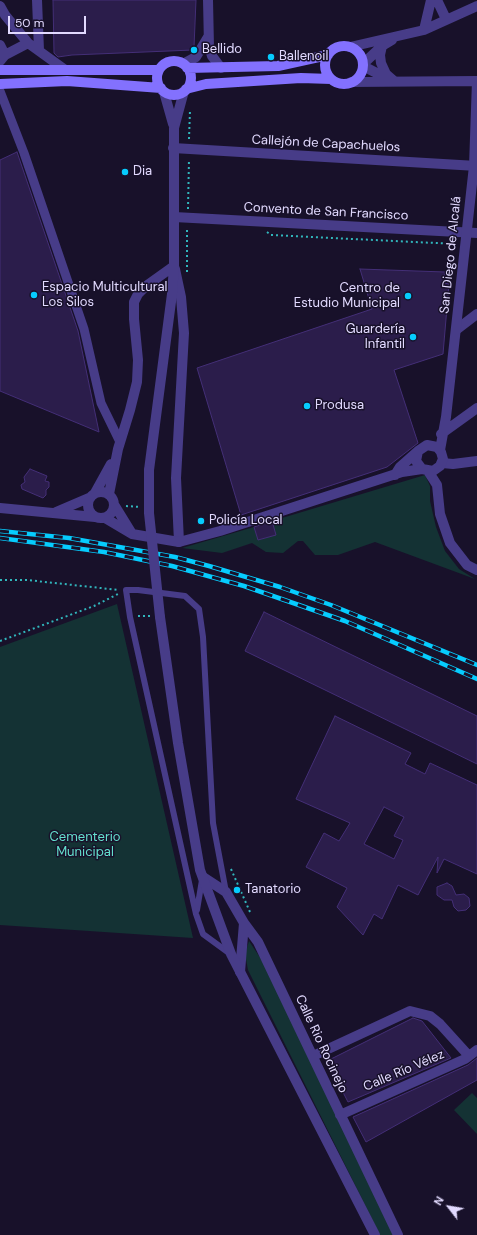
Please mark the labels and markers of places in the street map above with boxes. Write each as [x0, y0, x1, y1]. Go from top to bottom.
place label: Bellido [202, 42, 242, 58]
marker: Bellido [189, 45, 199, 55]
place label: Ballenoil [279, 49, 328, 65]
marker: Ballenoil [266, 52, 276, 62]
place label: Dia [133, 164, 152, 180]
marker: Dia [120, 167, 130, 177]
place label: Espacio Multicultural Los Silos [42, 280, 167, 311]
place label: Centro de Estudio Municipal [294, 281, 400, 312]
marker: Espacio Multicultural Los Silos [29, 290, 39, 300]
marker: Centro de Estudio Municipal [403, 291, 413, 301]
place label: Guardería Infantil [346, 322, 405, 353]
marker: Guardería Infantil [408, 332, 418, 342]
place label: Produsa [315, 398, 364, 414]
marker: Produsa [302, 401, 312, 411]
place label: Policía Local [209, 513, 282, 529]
marker: Policía Local [196, 516, 206, 526]
place label: Tanatorio [245, 882, 301, 898]
marker: Tanatorio [232, 885, 242, 895]

